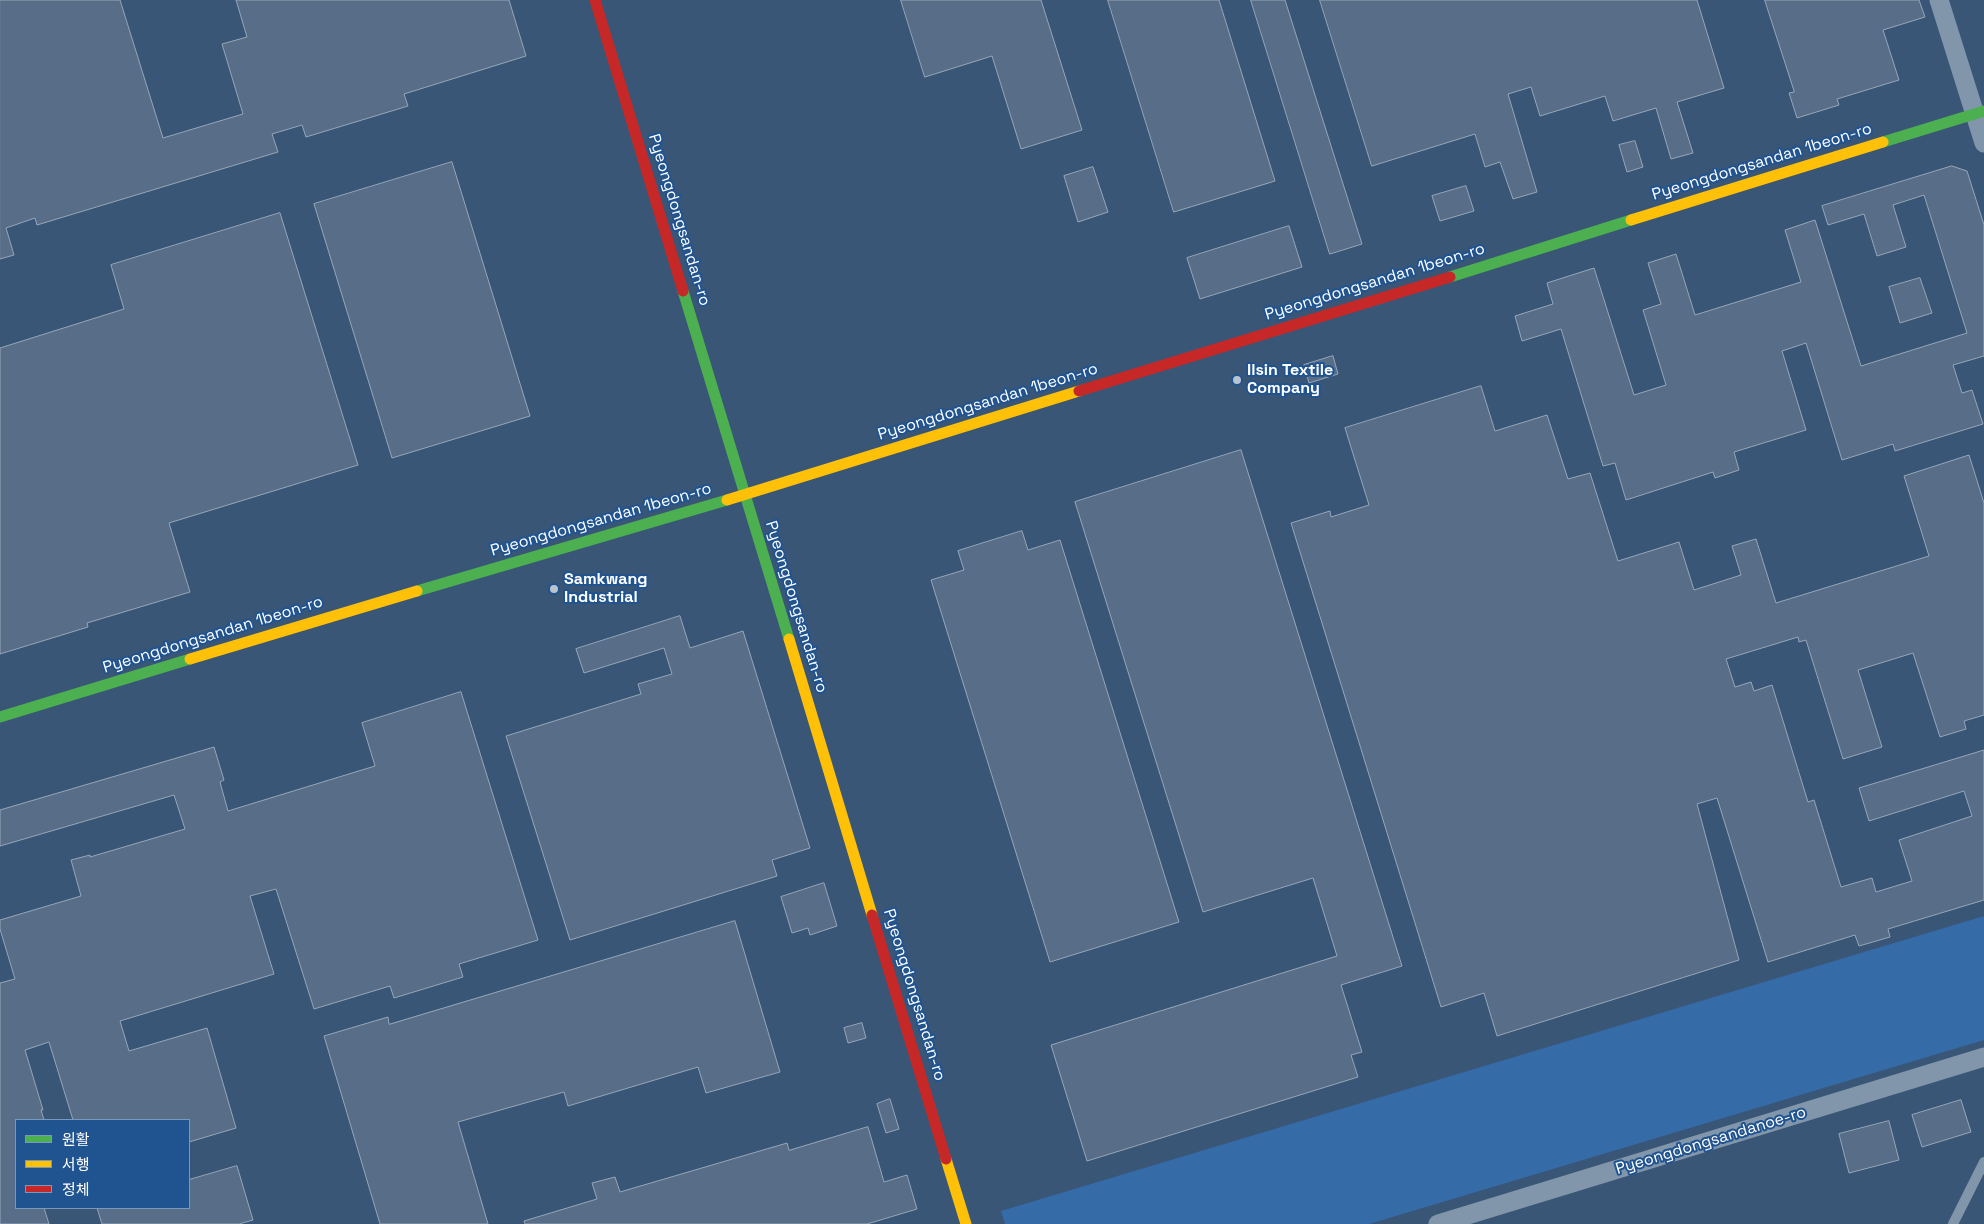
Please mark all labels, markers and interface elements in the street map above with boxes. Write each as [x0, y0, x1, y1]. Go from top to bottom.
street label: Pyeongdongsandan 1beon-ro [1650, 119, 1874, 205]
street label: Pyeongdongsandan-ro [644, 132, 714, 308]
street label: Pyeongdongsandan 1beon-ro [1263, 239, 1487, 325]
street label: Pyeongdongsandan 1beon-ro [876, 359, 1100, 445]
place label: Ilsin Textile Company [1247, 361, 1333, 399]
marker: Ilsin Textile Company [1231, 374, 1243, 386]
street label: Pyeongdongsandan 1beon-ro [488, 479, 714, 561]
street label: Pyeongdongsandan-ro [761, 519, 831, 695]
place label: Samkwang Industrial [564, 570, 647, 608]
marker: Samkwang Industrial [548, 583, 560, 595]
street label: Pyeongdongsandan 1beon-ro [101, 592, 325, 678]
street label: Pyeongdongsandan-ro [879, 907, 949, 1083]
street label: Pyeongdongsandanoe-ro [1613, 1103, 1809, 1179]
legend [15, 1119, 190, 1209]
text: 원활 [62, 1130, 90, 1149]
text: 서행 [62, 1155, 90, 1174]
text: 정체 [62, 1180, 90, 1199]

